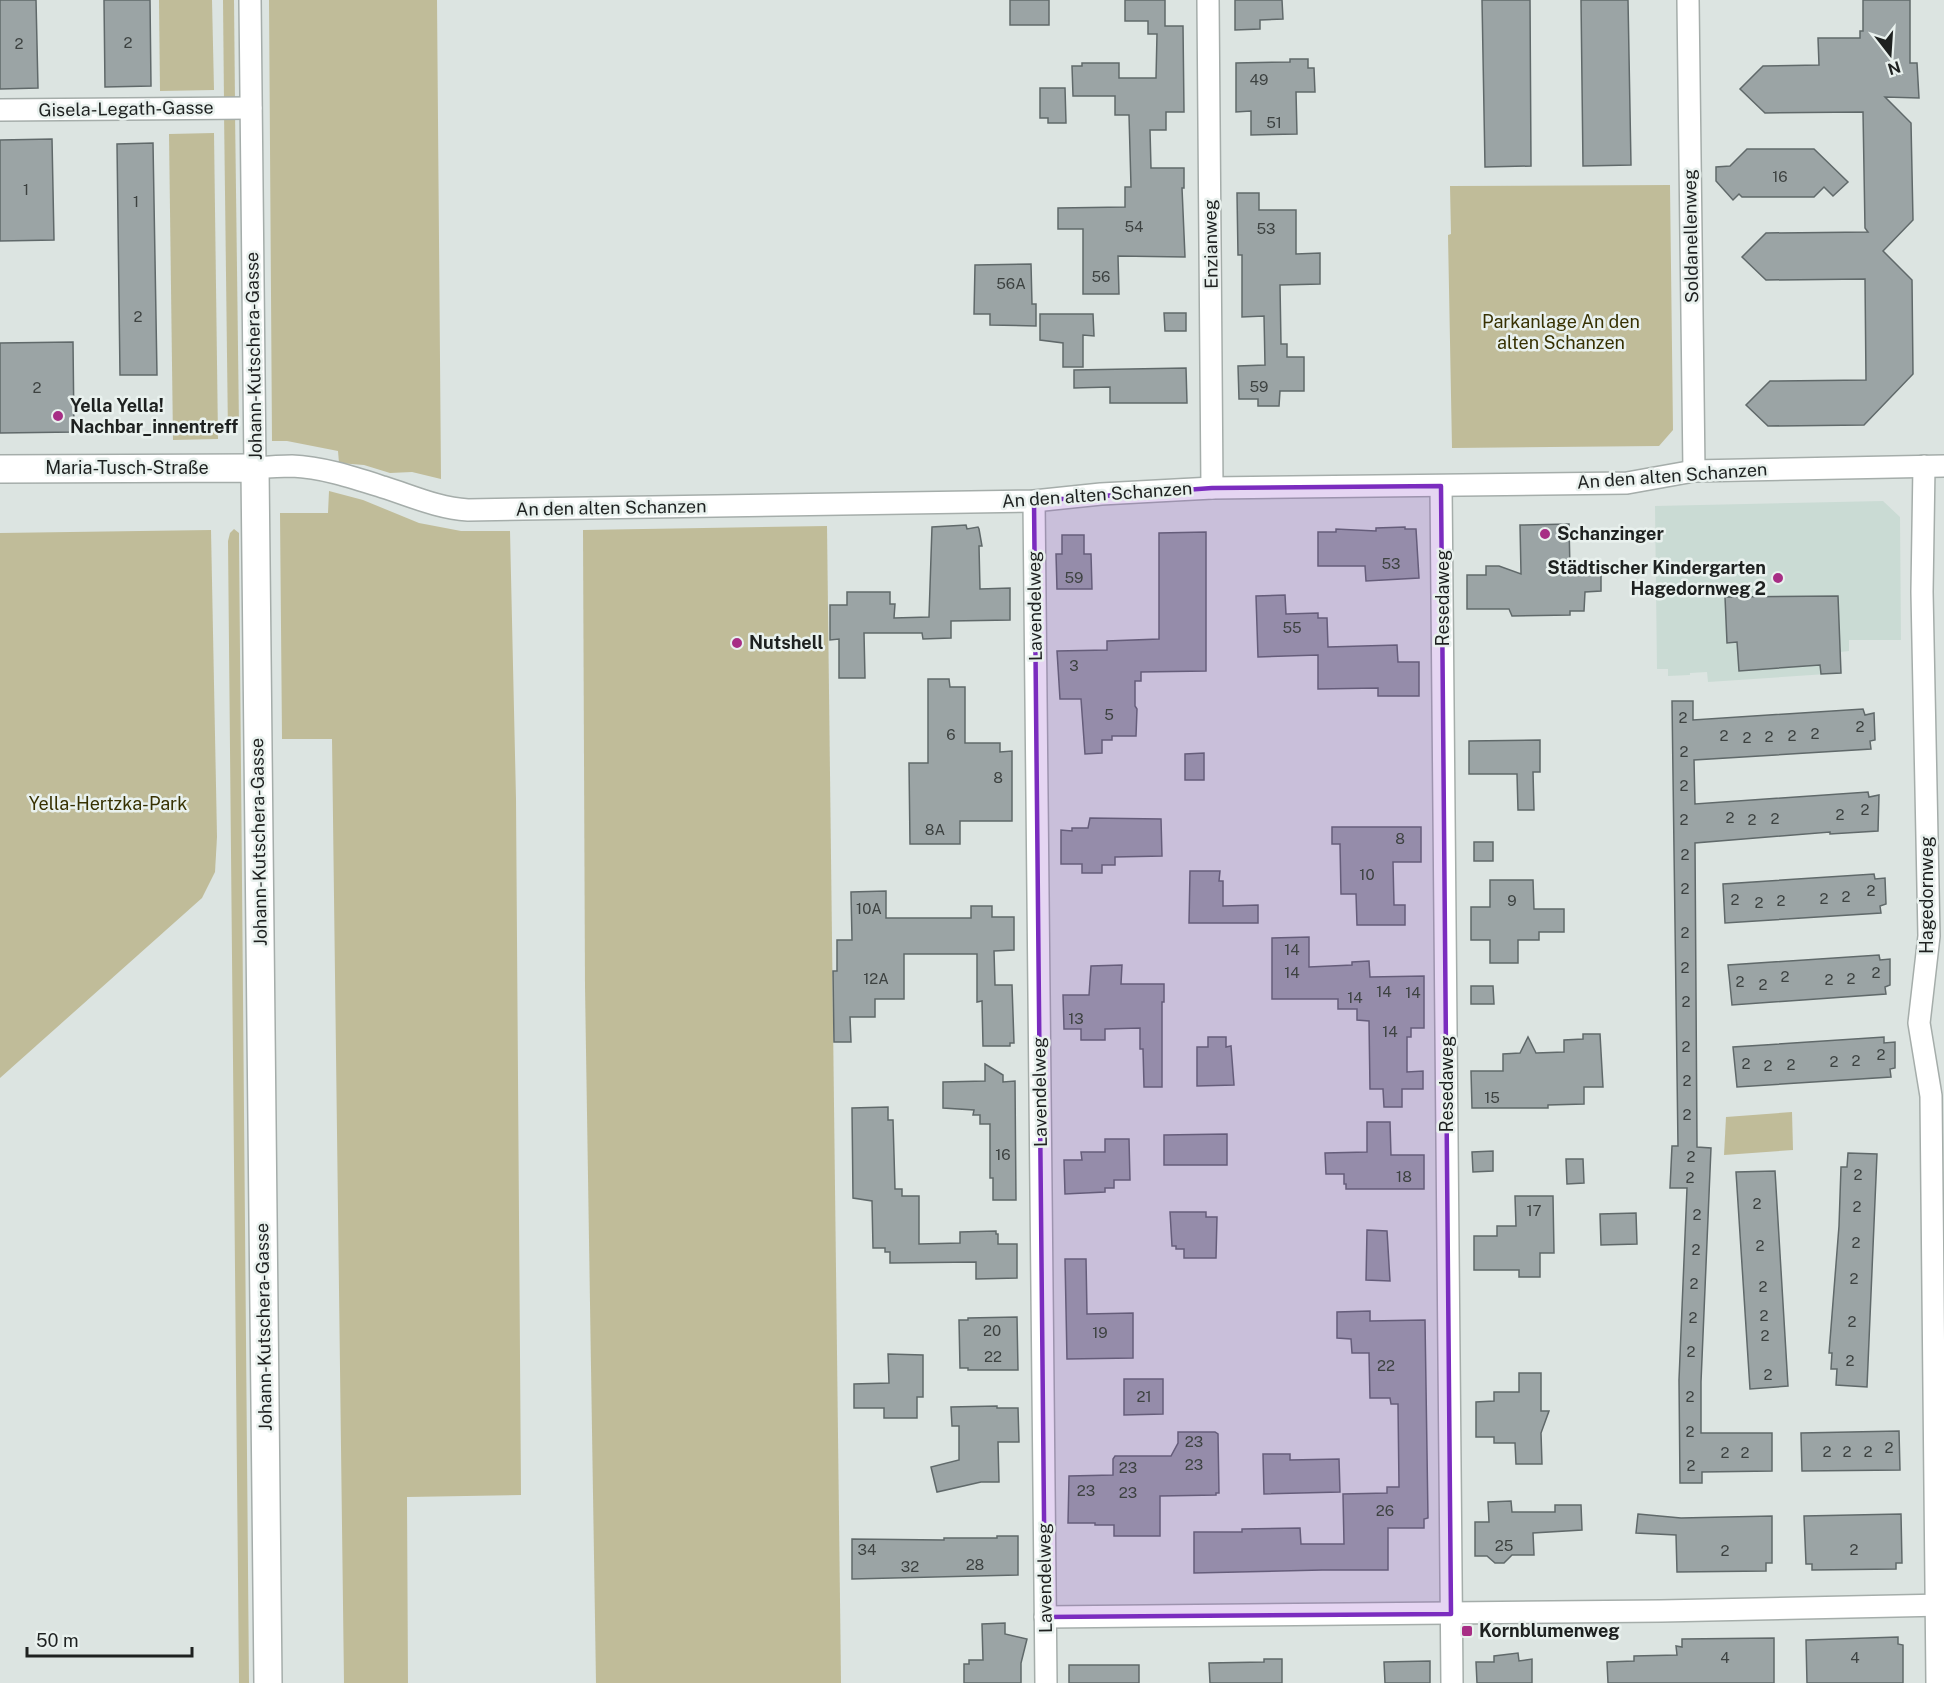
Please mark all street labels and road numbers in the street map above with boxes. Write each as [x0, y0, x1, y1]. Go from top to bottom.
street label: Gisela-Legath-Gasse [38, 96, 214, 121]
street label: Soldanellenweg [1679, 169, 1702, 303]
street label: Enzianweg [1199, 199, 1222, 289]
street label: Johann-Kutschera-Gasse [241, 252, 266, 460]
street label: Maria-Tusch-Straße [45, 457, 209, 478]
street label: An den alten Schanzen [1576, 458, 1768, 493]
street label: An den alten Schanzen [1001, 477, 1193, 512]
street label: An den alten Schanzen [515, 495, 707, 520]
street label: Resedaweg [1432, 550, 1453, 646]
street label: Lavendelweg [1023, 551, 1046, 661]
street label: Johann-Kutschera-Gasse [246, 738, 271, 946]
street label: Hagedornweg [1916, 836, 1937, 954]
street label: Resedaweg [1436, 1036, 1457, 1132]
street label: Lavendelweg [1028, 1037, 1051, 1147]
street label: Johann-Kutschera-Gasse [251, 1223, 276, 1431]
street label: Lavendelweg [1033, 1523, 1056, 1633]

